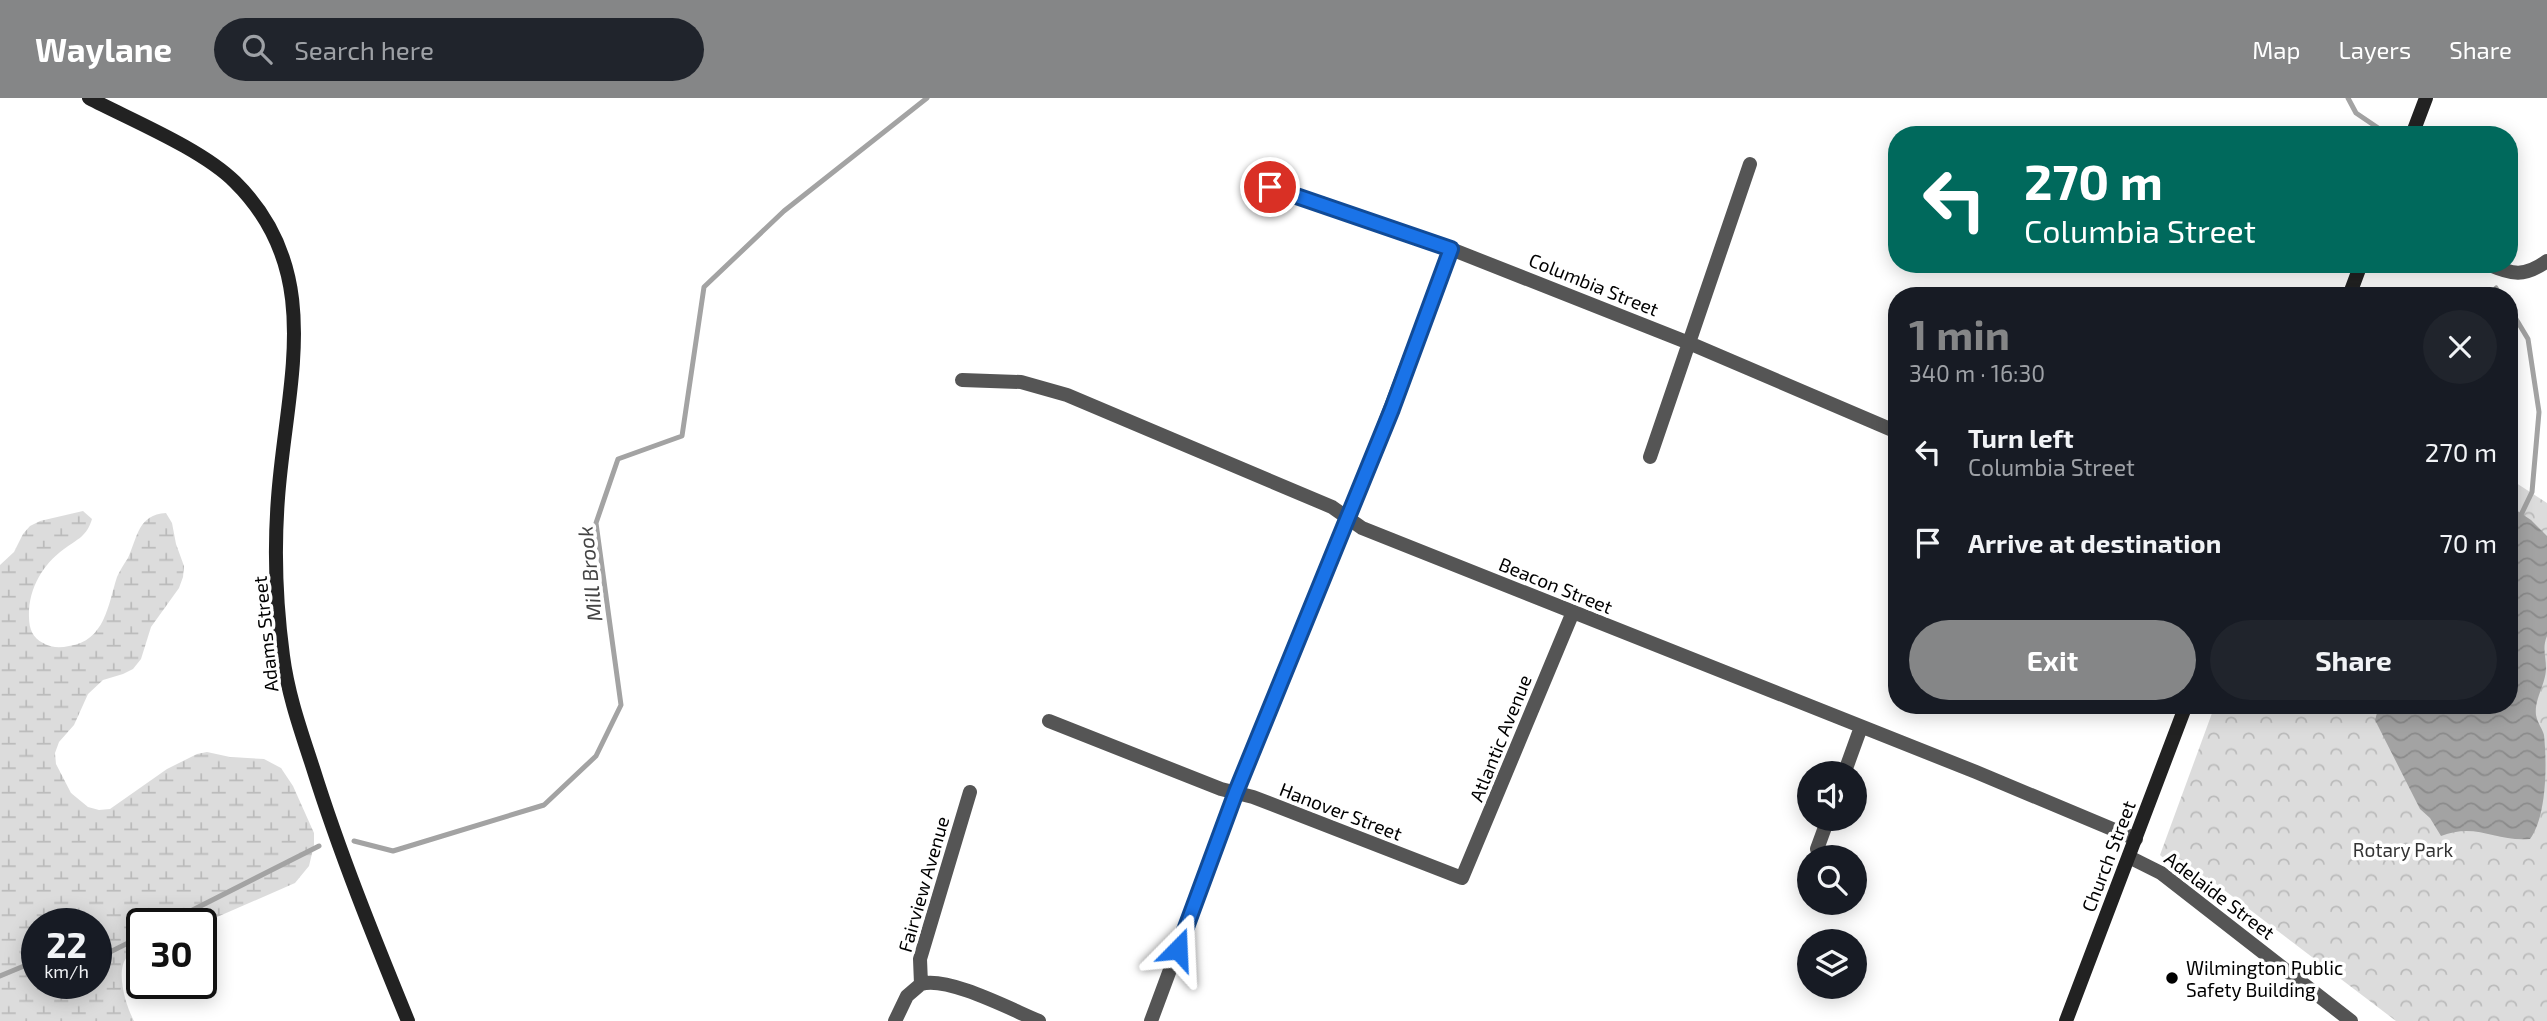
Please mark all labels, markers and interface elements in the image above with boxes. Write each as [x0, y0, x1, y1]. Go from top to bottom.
search box [214, 18, 704, 81]
text: Waylane [35, 29, 172, 69]
icon: search [238, 30, 276, 68]
text: Search here [294, 34, 434, 65]
text: Map [2252, 35, 2300, 64]
text: Layers [2338, 35, 2411, 64]
text: Share [2449, 35, 2512, 64]
text: 270 m [2024, 151, 2163, 210]
icon: left [1909, 154, 2000, 245]
pin [1240, 157, 1300, 217]
icon: arrive [1251, 168, 1289, 206]
text: Columbia Street [2024, 211, 2256, 249]
street label: Columbia Street [1526, 248, 1662, 320]
text: 1 min [1909, 308, 2010, 358]
button: close [2423, 310, 2497, 384]
text: 340 m · 16:30 [1909, 359, 2045, 387]
text: Turn left [1968, 422, 2074, 453]
icon: left [1909, 433, 1947, 471]
text: 270 m [2425, 436, 2497, 467]
text: Columbia Street [1968, 453, 2135, 481]
icon: arrive [1909, 524, 1947, 562]
water label: Mill Brook [572, 525, 606, 623]
text: Arrive at destination [1968, 527, 2221, 558]
text: 70 m [2439, 527, 2497, 558]
street label: Beacon Street [1496, 552, 1616, 618]
street label: Adams Street [247, 575, 283, 693]
button: Exit [1909, 620, 2196, 700]
button: Share [2210, 620, 2497, 700]
street label: Atlantic Avenue [1464, 671, 1536, 805]
map controls [1797, 761, 1867, 999]
button: sound [1797, 761, 1867, 831]
street label: Hanover Street [1277, 777, 1405, 845]
street label: Church Street [2076, 797, 2140, 915]
street label: Fairview Avenue [893, 813, 953, 955]
park label: Rotary Park [2353, 838, 2454, 861]
button: search [1797, 845, 1867, 915]
street label: Adelaide Street [2160, 846, 2280, 944]
speed limit sign: 30 [126, 908, 217, 999]
position arrow [1141, 912, 1215, 986]
text: 22 [46, 923, 87, 965]
button: layers [1797, 929, 1867, 999]
place label: Wilmington Public Safety Building [2186, 956, 2343, 1001]
text: km/h [44, 960, 89, 982]
marker: Wilmington Public Safety Building [2164, 970, 2180, 986]

